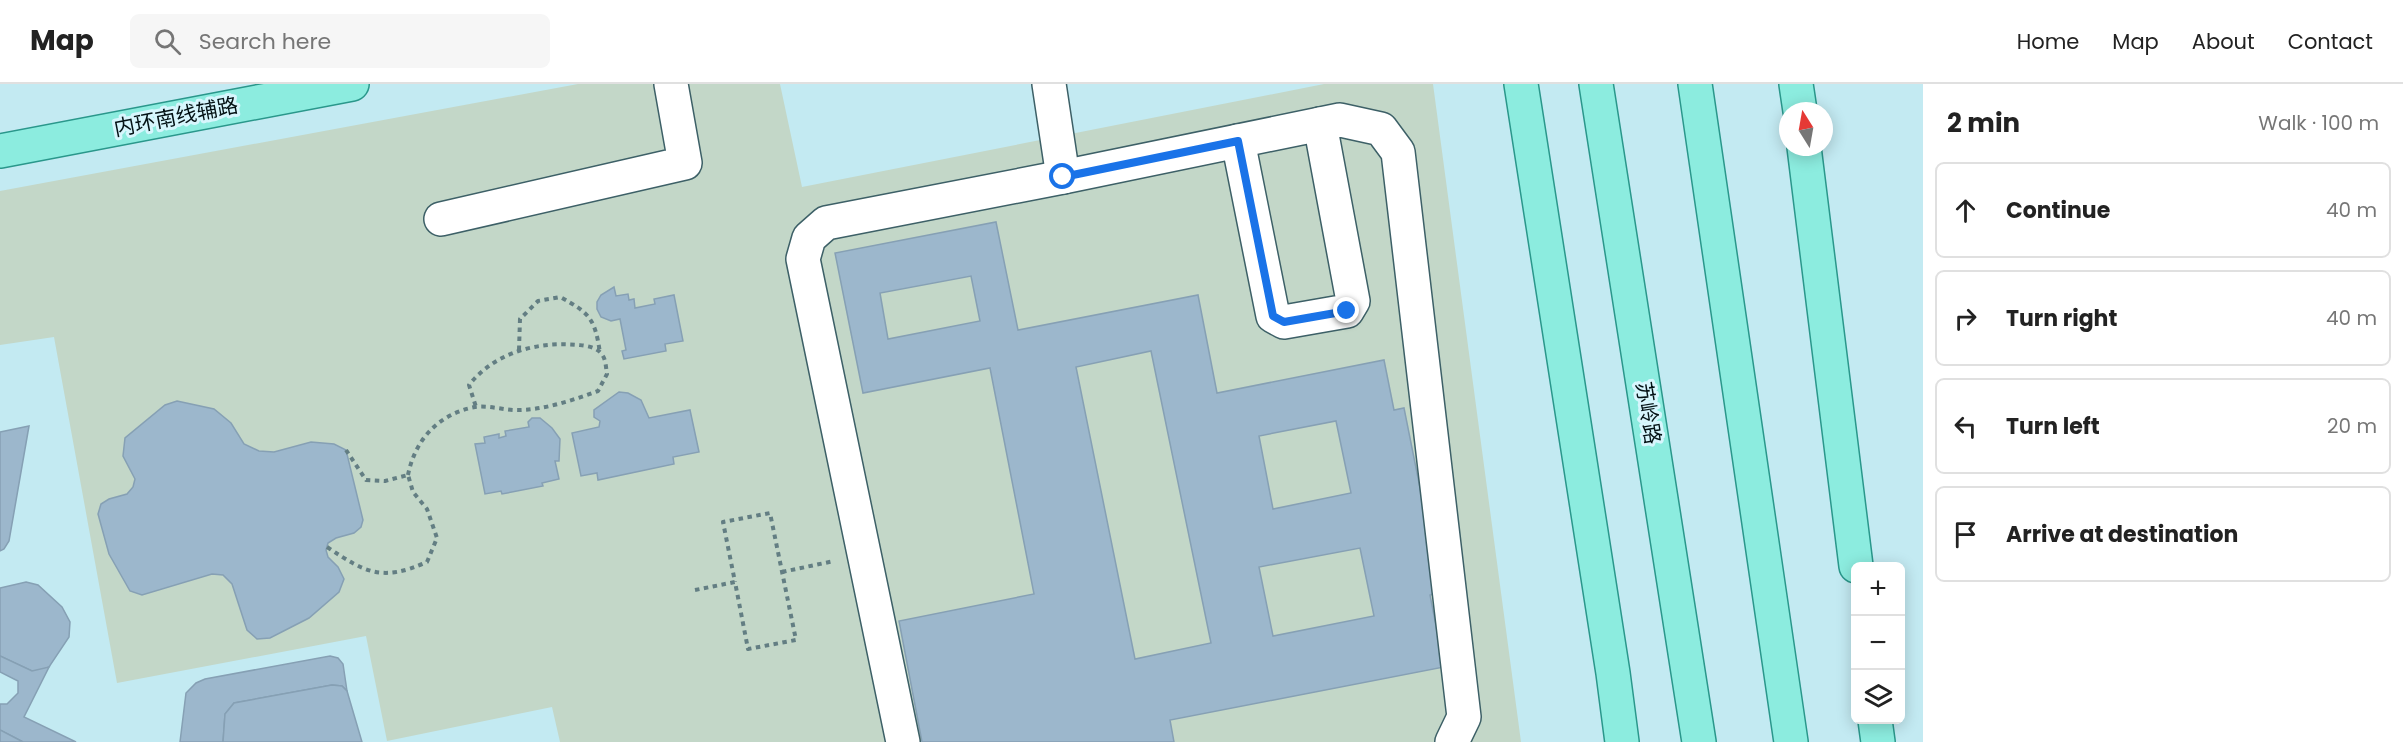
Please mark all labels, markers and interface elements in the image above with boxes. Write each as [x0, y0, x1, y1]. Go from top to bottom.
search box [130, 14, 550, 68]
text: Map [30, 21, 94, 60]
icon: search [151, 25, 184, 58]
text: Search here [199, 26, 331, 57]
text: Home [2017, 27, 2079, 56]
text: Map [2112, 27, 2159, 56]
text: About [2192, 27, 2255, 56]
text: Contact [2288, 27, 2373, 56]
street label: 内环南线辅路 [111, 90, 241, 143]
north arrow [1779, 102, 1833, 156]
text: 2 min [1947, 105, 2020, 141]
text: Walk · 100 m [2258, 109, 2379, 137]
route start [1049, 163, 1075, 189]
icon: ahead [1949, 194, 1982, 227]
text: Continue [2006, 195, 2110, 226]
text: 40 m [2326, 196, 2377, 224]
route end [1333, 297, 1359, 323]
icon: right [1949, 302, 1982, 335]
text: Turn right [2006, 303, 2117, 334]
text: 40 m [2326, 304, 2377, 332]
street label: 苏岭路 [1629, 380, 1668, 446]
icon: left [1949, 410, 1982, 443]
text: Turn left [2006, 411, 2100, 442]
text: 20 m [2327, 412, 2377, 440]
icon: arrive [1949, 518, 1982, 551]
text: Arrive at destination [2006, 519, 2238, 550]
map controls [1851, 562, 1905, 724]
button: + [1851, 562, 1905, 616]
button: − [1851, 616, 1905, 670]
button: layers [1851, 670, 1905, 724]

